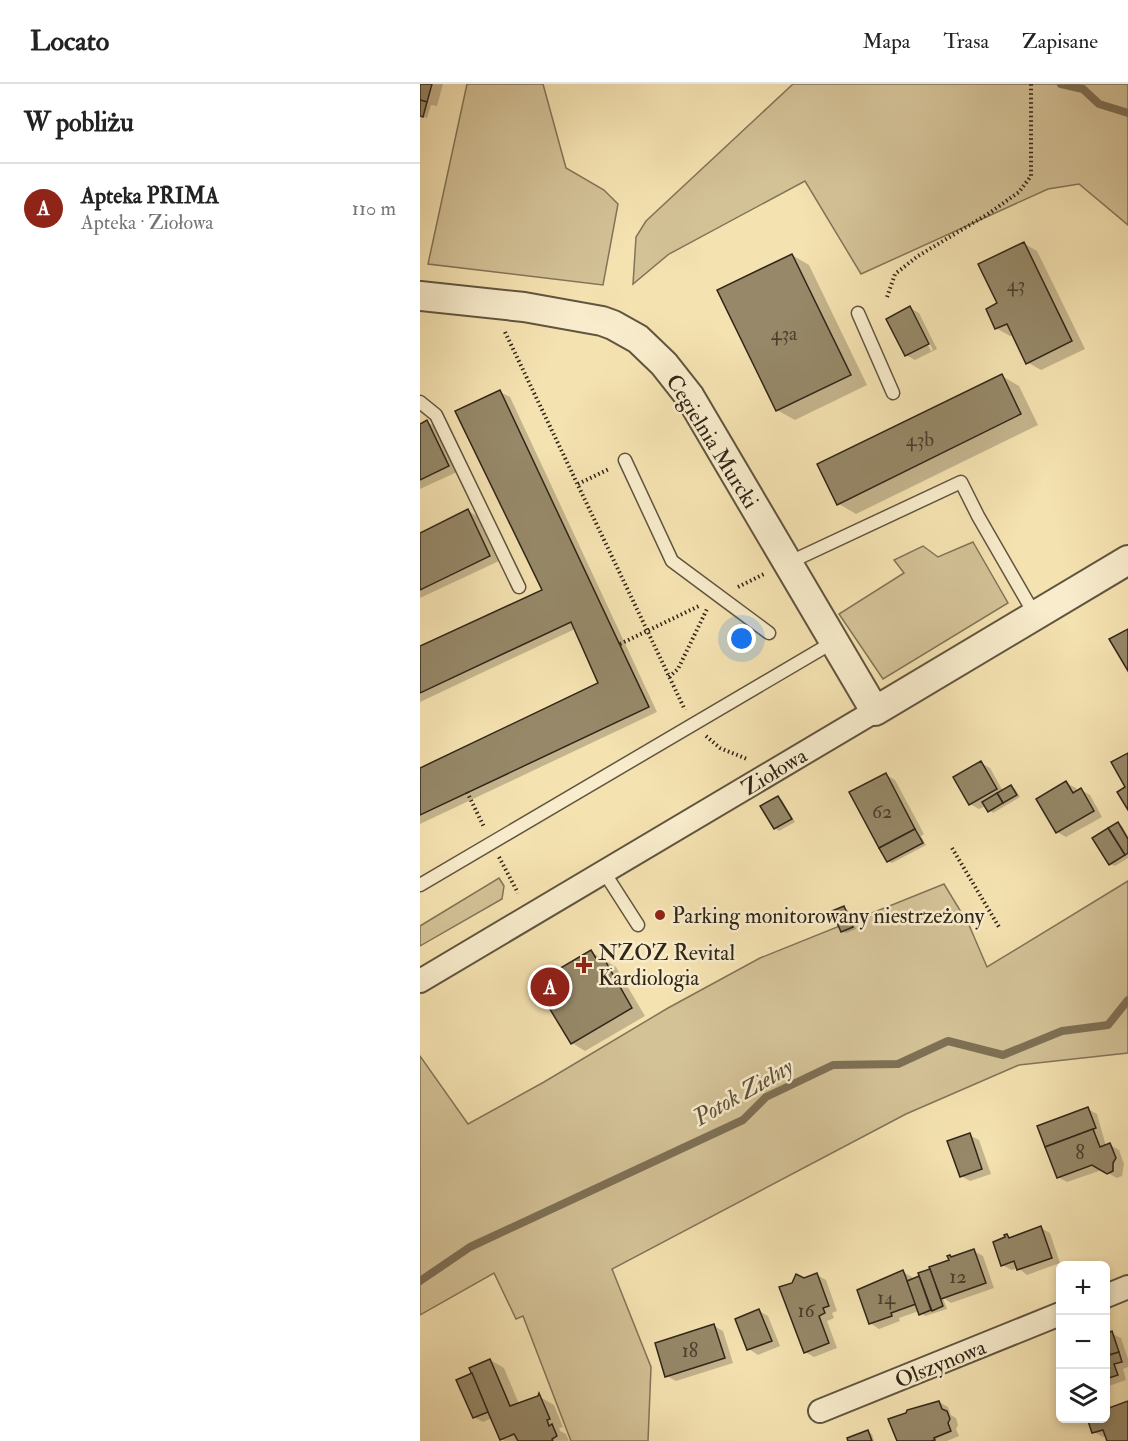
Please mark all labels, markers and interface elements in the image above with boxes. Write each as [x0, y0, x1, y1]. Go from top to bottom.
text: Locato [30, 24, 109, 59]
text: Mapa [862, 28, 910, 55]
text: Trasa [943, 28, 989, 55]
text: Zapisane [1022, 28, 1098, 55]
text: W pobliżu [24, 107, 134, 139]
text: Apteka PRIMA [81, 182, 219, 210]
text: A [37, 196, 50, 221]
text: 110 m [352, 196, 396, 221]
text: Apteka · Ziołowa [81, 210, 213, 235]
house number: 43 [1007, 272, 1025, 297]
house number: 43a [771, 321, 798, 346]
street label: Cegielnia Murcki [660, 369, 765, 514]
house number: 43b [906, 427, 934, 452]
your location [727, 624, 756, 653]
street label: Ziołowa [737, 741, 813, 802]
house number: 62 [872, 799, 892, 824]
place label: Parking monitorowany niestrzeżony [672, 902, 985, 930]
marker: Parking monitorowany niestrzeżony [653, 908, 667, 922]
place label: NZOZ Revital Kardiologia [598, 939, 735, 992]
marker: NZOZ Revital Kardiologia [575, 956, 593, 974]
pin: A [530, 964, 570, 1010]
water label: Potok Zielny [687, 1051, 799, 1134]
house number: 8 [1075, 1140, 1085, 1165]
map controls [1056, 1261, 1110, 1423]
button: + [1056, 1261, 1110, 1315]
house number: 12 [949, 1264, 967, 1289]
house number: 14 [877, 1285, 896, 1310]
house number: 16 [797, 1298, 815, 1323]
button: − [1056, 1315, 1110, 1369]
street label: Olszynowa [891, 1333, 991, 1395]
house number: 18 [682, 1338, 698, 1363]
button: layers [1056, 1369, 1110, 1423]

